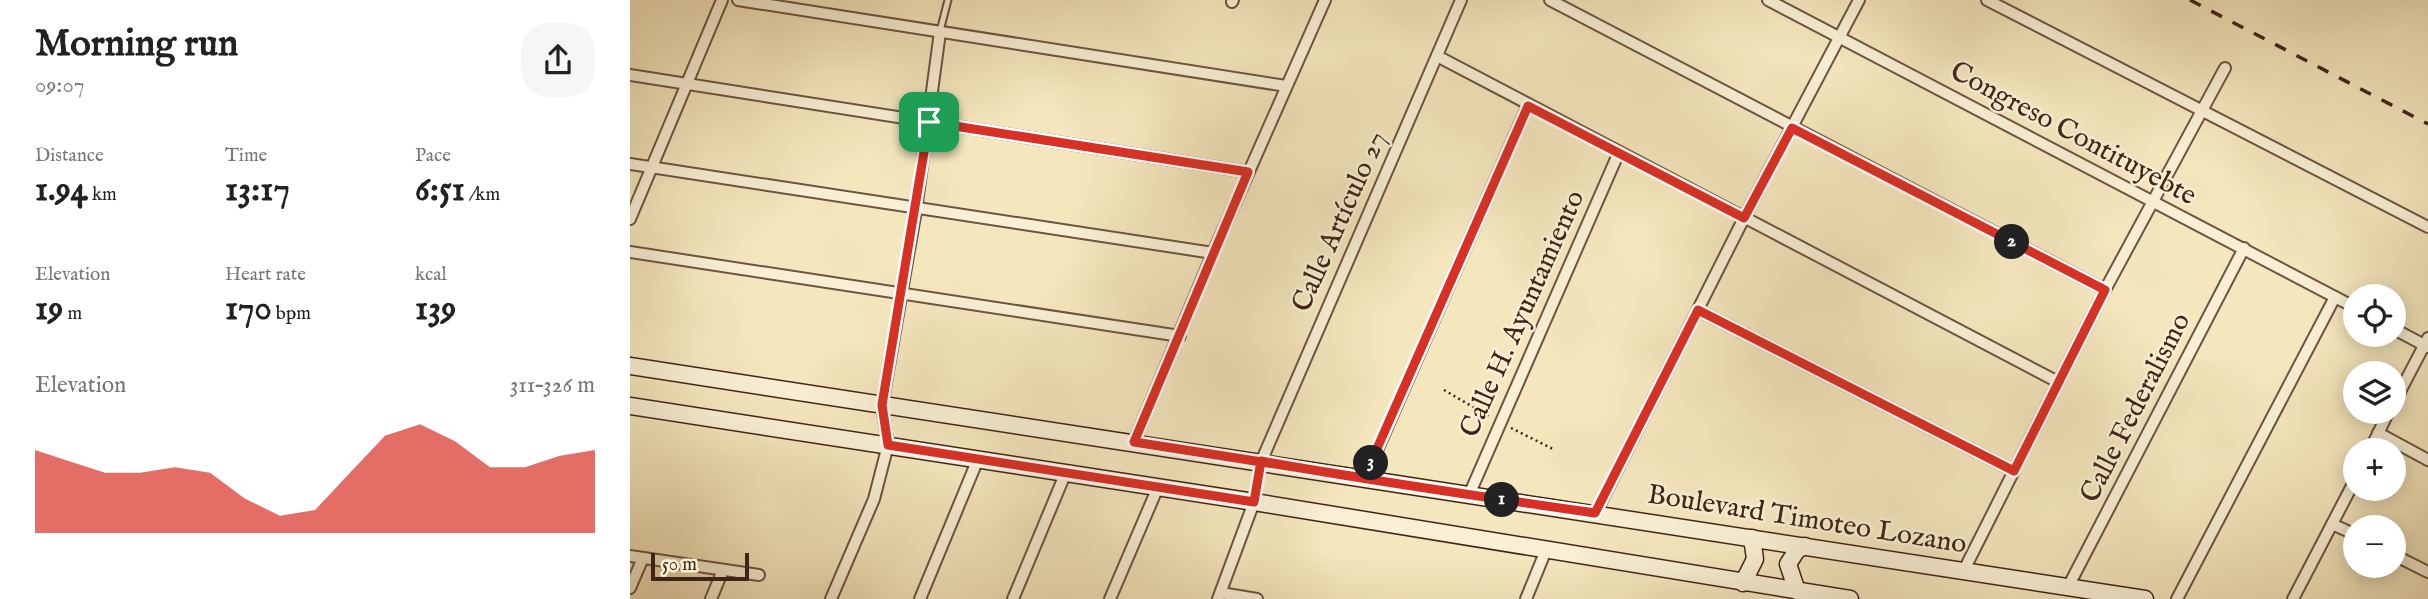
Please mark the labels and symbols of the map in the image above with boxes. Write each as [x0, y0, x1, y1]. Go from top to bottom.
street label: Congreso Contituyebte [1944, 54, 2202, 214]
pin [899, 92, 959, 152]
street label: Calle Artículo 27 [1285, 126, 1395, 318]
street label: Calle H. Ayuntamiento [1453, 185, 1593, 443]
pin: 2 [1994, 224, 2030, 260]
street label: Calle Federalismo [2073, 307, 2199, 509]
pin: 3 [1354, 446, 1388, 480]
street label: Boulevard Timoteo Lozano [1645, 477, 1969, 563]
pin: 1 [1484, 482, 1520, 518]
scale bar [651, 550, 749, 582]

